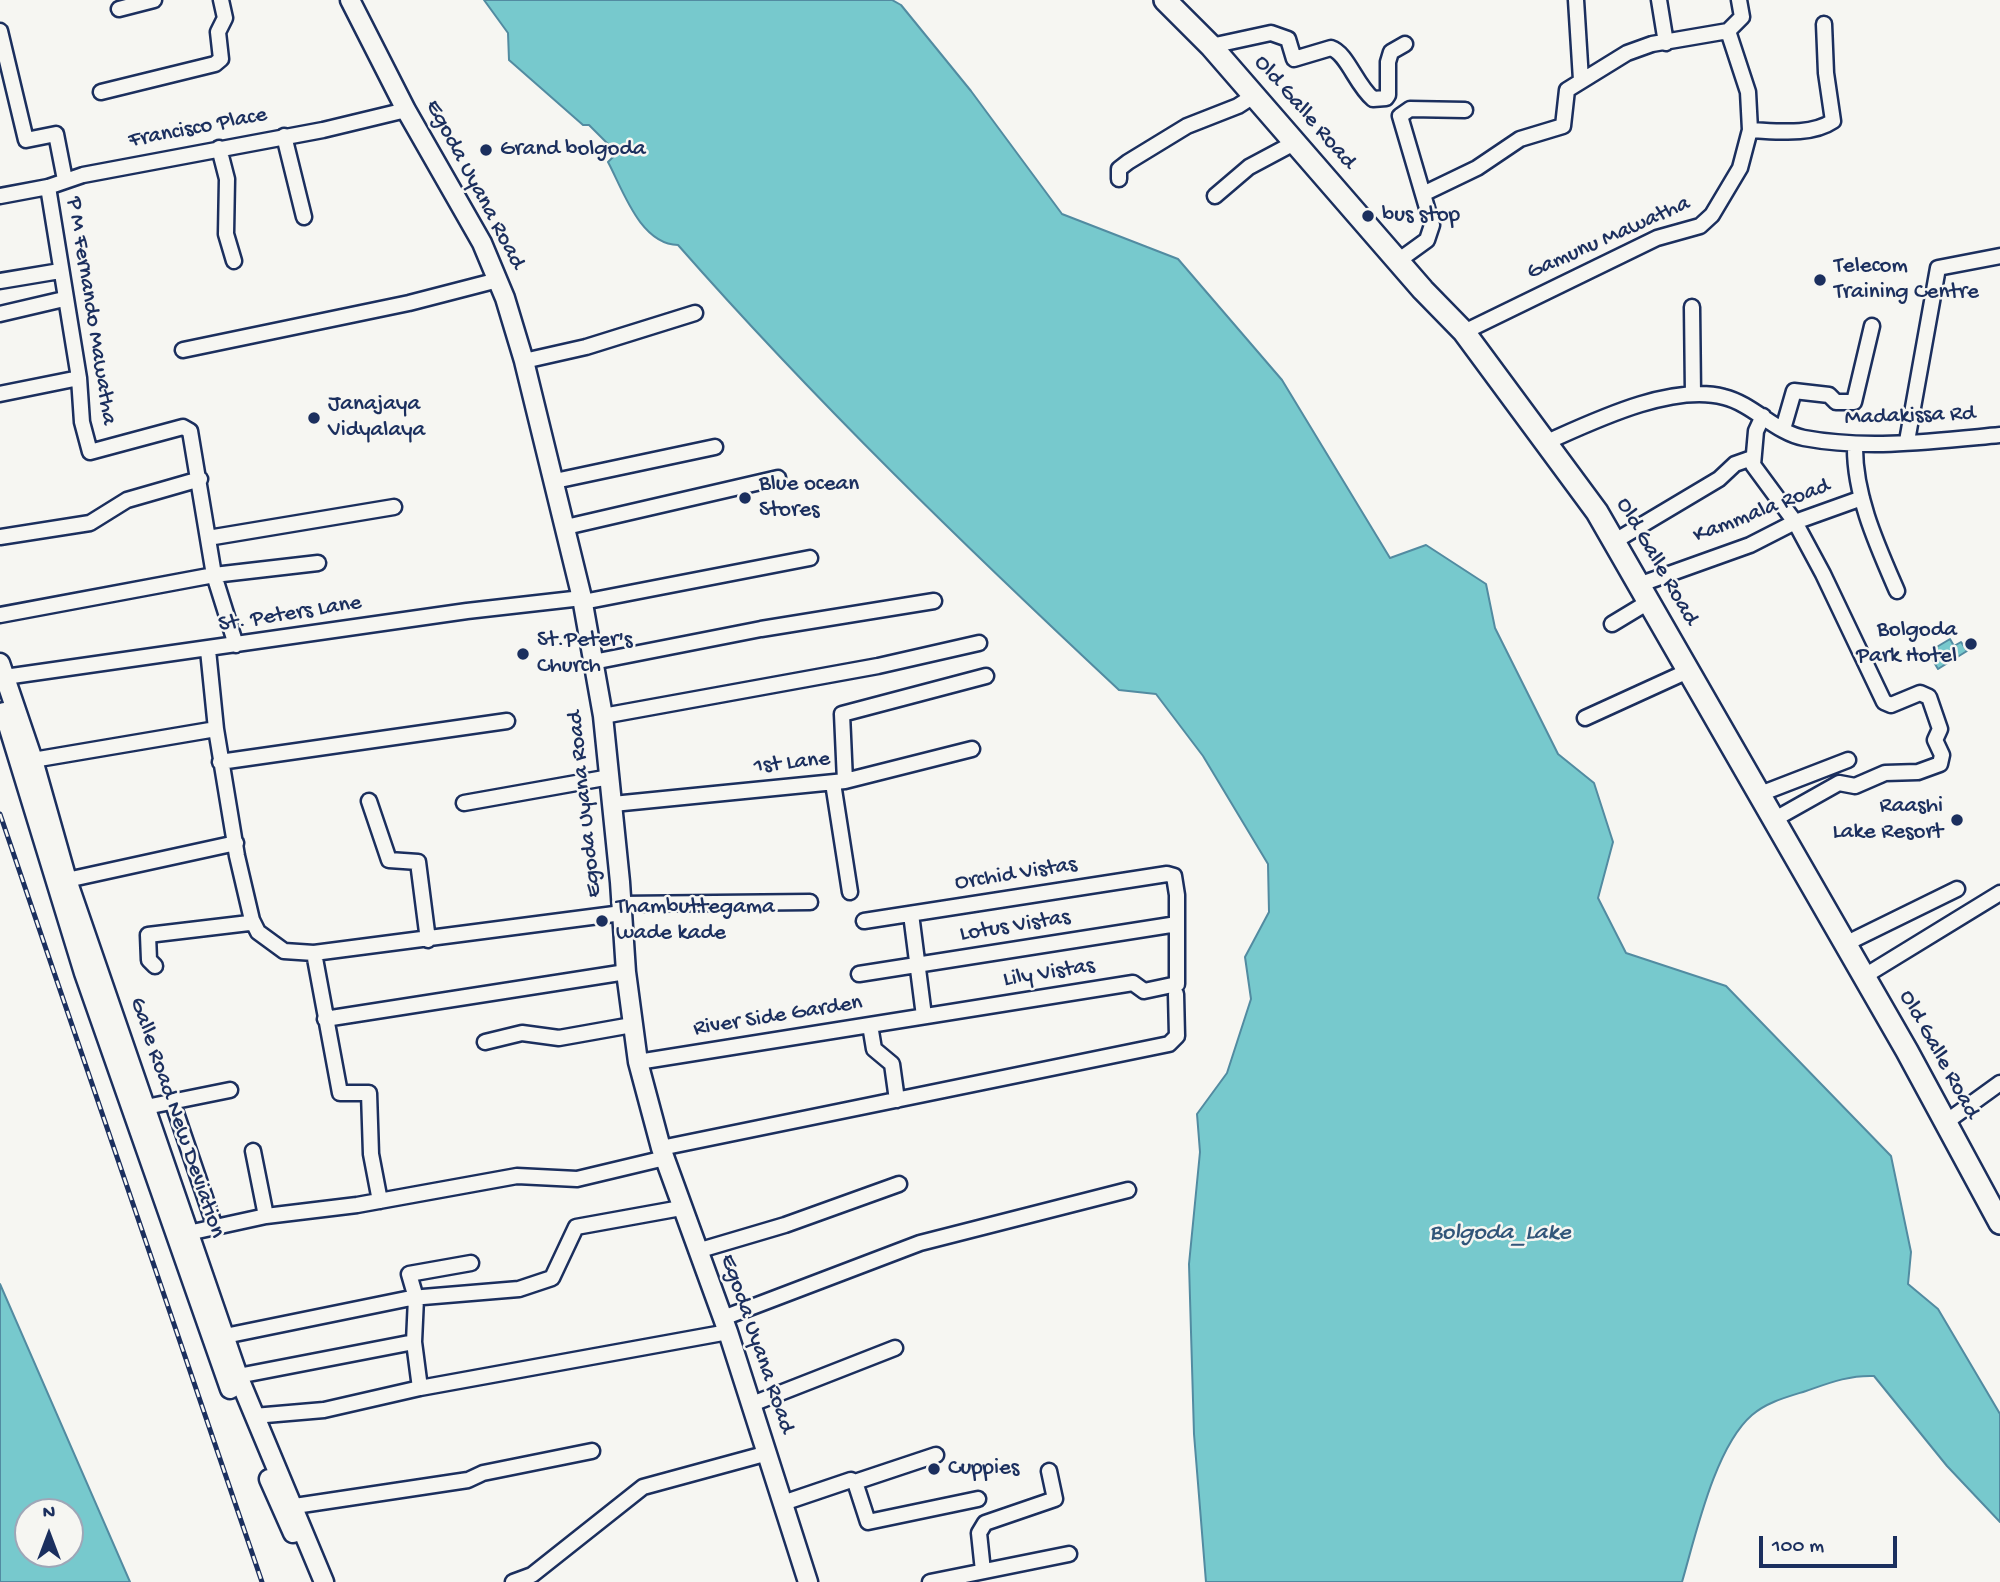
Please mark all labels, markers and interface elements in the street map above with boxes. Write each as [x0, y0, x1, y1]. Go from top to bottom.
street label: Old Galle Road [1247, 50, 1361, 176]
street label: Egoda Uyana Road [418, 96, 530, 274]
street label: Francisco Place [127, 102, 269, 156]
place label: Grand bolgoda [500, 136, 646, 164]
marker: Grand bolgoda [478, 142, 494, 158]
street label: Gamunu Mawatha [1523, 191, 1695, 287]
street label: P M Fernando Mawatha [58, 195, 122, 427]
place label: bus stop [1382, 202, 1460, 230]
marker: bus stop [1360, 208, 1376, 224]
place label: Telecom Training Centre [1834, 253, 1979, 307]
marker: Telecom Training Centre [1812, 272, 1828, 288]
place label: Janajaya Vidyalaya [328, 391, 425, 445]
street label: Madakissa Rd [1844, 401, 1976, 433]
marker: Janajaya Vidyalaya [306, 410, 322, 426]
place label: Blue ocean Stores [759, 471, 859, 525]
street label: Kammala Road [1690, 473, 1834, 551]
marker: Blue ocean Stores [737, 490, 753, 506]
street label: Old Galle Road [1608, 493, 1704, 631]
street label: St. Peters Lane [216, 590, 364, 640]
place label: Bolgoda Park Hotel [1856, 617, 1957, 671]
place label: St.Peter's Church [537, 627, 633, 681]
marker: Bolgoda Park Hotel [1963, 636, 1979, 652]
marker: St.Peter's Church [515, 646, 531, 662]
street label: Egoda Uyana Road [562, 709, 610, 899]
street label: 1st Lane [752, 746, 832, 782]
place label: Raashi Lake Resort [1832, 793, 1943, 847]
marker: Raashi Lake Resort [1949, 812, 1965, 828]
street label: Orchid Vistas [953, 852, 1079, 898]
place label: Thambuttegama wade kade [616, 894, 775, 948]
street label: Lotus Vistas [958, 905, 1072, 949]
marker: Thambuttegama wade kade [594, 913, 610, 929]
street label: Lily Vistas [1001, 953, 1097, 995]
street label: Old Galle Road [1891, 986, 1985, 1124]
street label: River Side Garden [692, 990, 864, 1044]
street label: Galle Road New Deviation [122, 994, 230, 1242]
water label: Bolgoda_Lake [1429, 1220, 1571, 1248]
street label: Egoda Uyana Road [712, 1251, 800, 1437]
place label: Cuppies [948, 1455, 1019, 1483]
marker: Cuppies [926, 1461, 942, 1477]
north arrow [14, 1498, 84, 1568]
text: N [43, 1502, 55, 1525]
scale bar [1762, 1522, 1900, 1566]
text: 100 m [1772, 1535, 1824, 1560]

